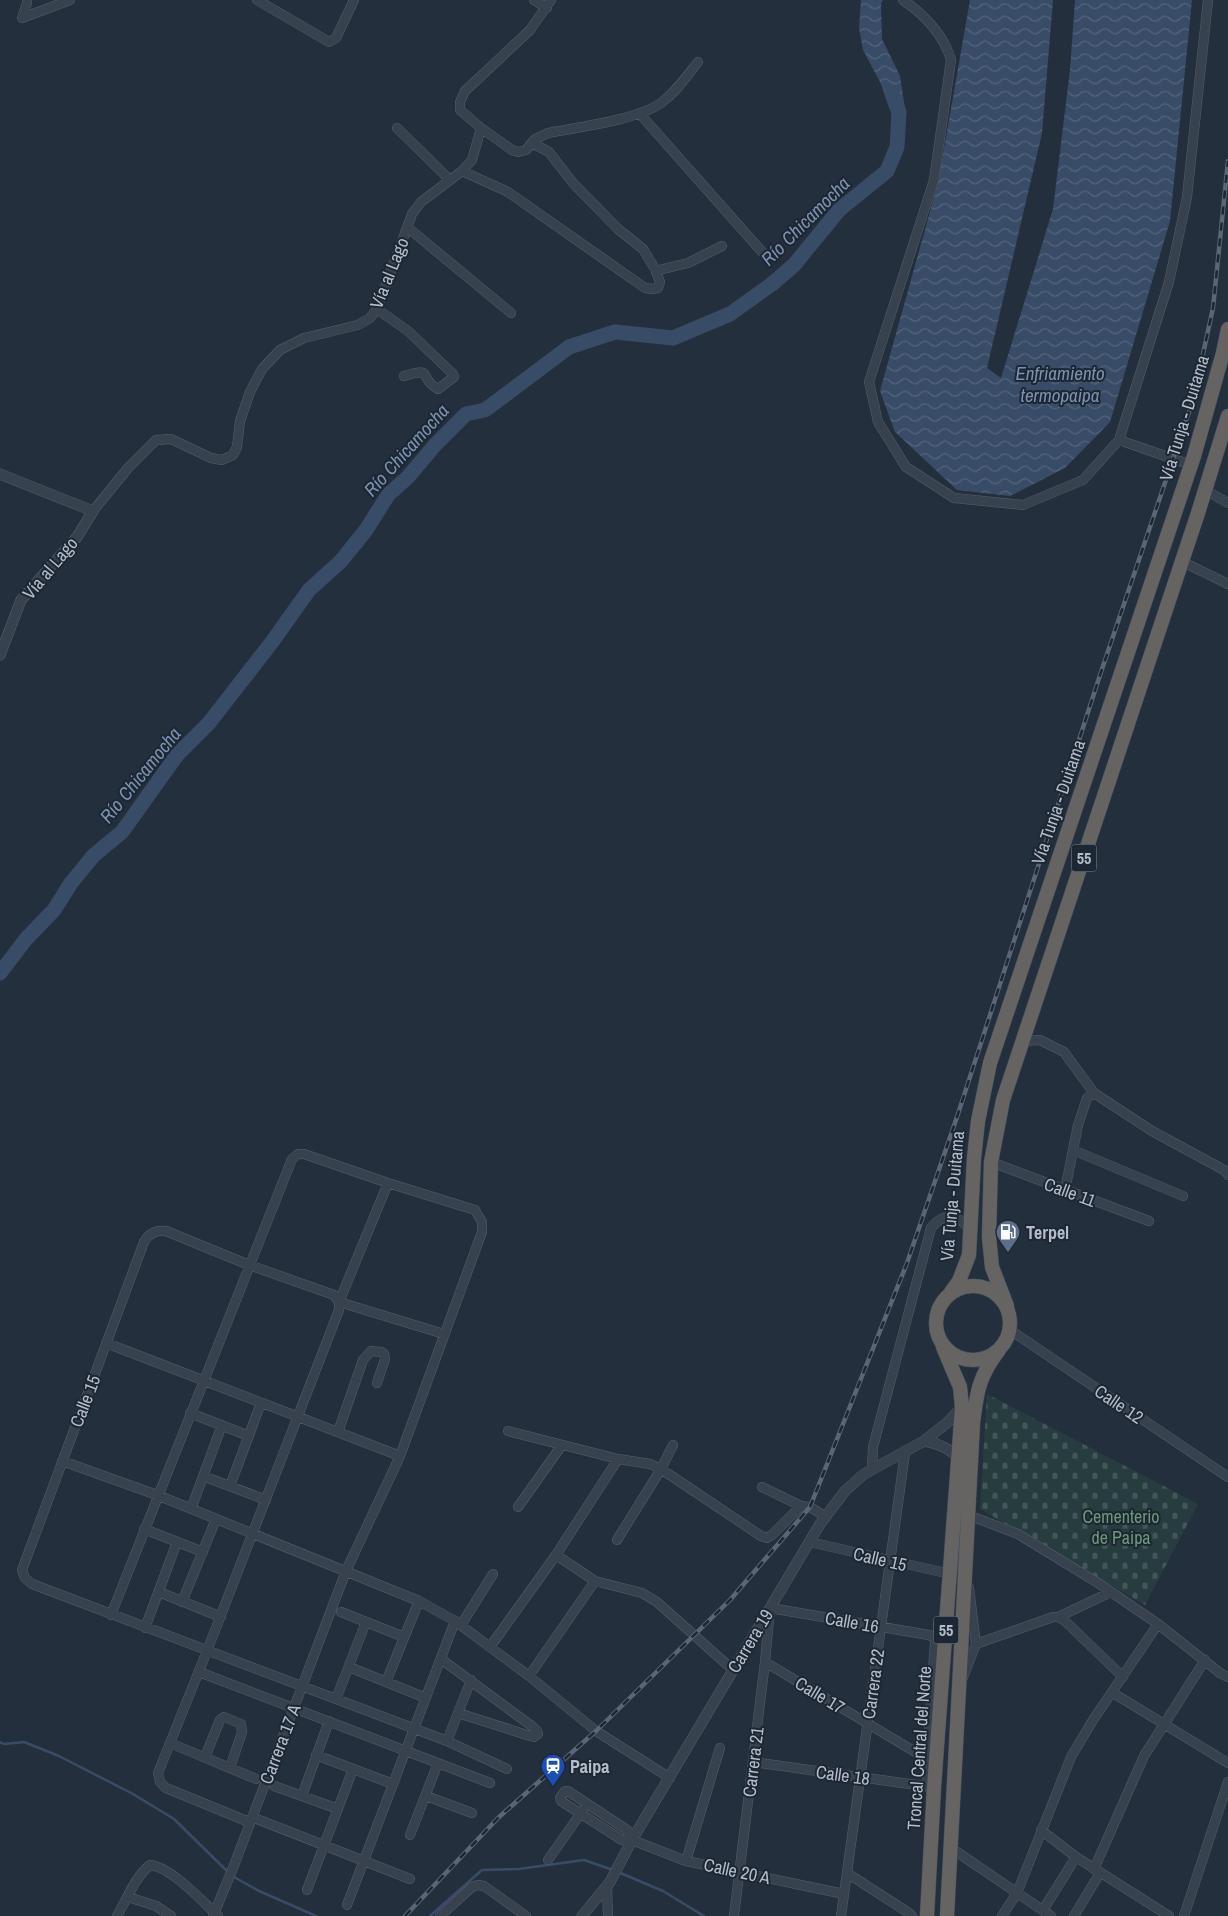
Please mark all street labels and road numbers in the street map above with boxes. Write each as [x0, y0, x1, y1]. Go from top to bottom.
street label: Vía al Lago [363, 234, 415, 312]
street label: Vía Tunja - Duitama [1153, 352, 1215, 484]
street label: Vía al Lago [17, 531, 83, 605]
street label: Vía Tunja - Duitama [1025, 736, 1091, 868]
road number: 55 [1072, 844, 1096, 871]
street label: Vía Tunja - Duitama [934, 1130, 970, 1262]
street label: Calle 11 [1041, 1171, 1100, 1213]
street label: Calle 15 [64, 1371, 106, 1431]
street label: Calle 12 [1090, 1378, 1148, 1430]
street label: Calle 15 [851, 1541, 909, 1577]
street label: Carrera 19 [721, 1604, 779, 1678]
street label: Calle 16 [823, 1605, 881, 1639]
road number: 55 [934, 1616, 958, 1644]
street label: Carrera 22 [856, 1647, 890, 1721]
street label: Troncal Central del Norte [901, 1665, 937, 1831]
street label: Calle 17 [790, 1670, 850, 1720]
street label: Carrera 17 A [253, 1700, 307, 1788]
street label: Carrera 21 [736, 1725, 770, 1799]
street label: Calle 18 [814, 1759, 872, 1791]
street label: Calle 20 A [701, 1852, 773, 1890]

